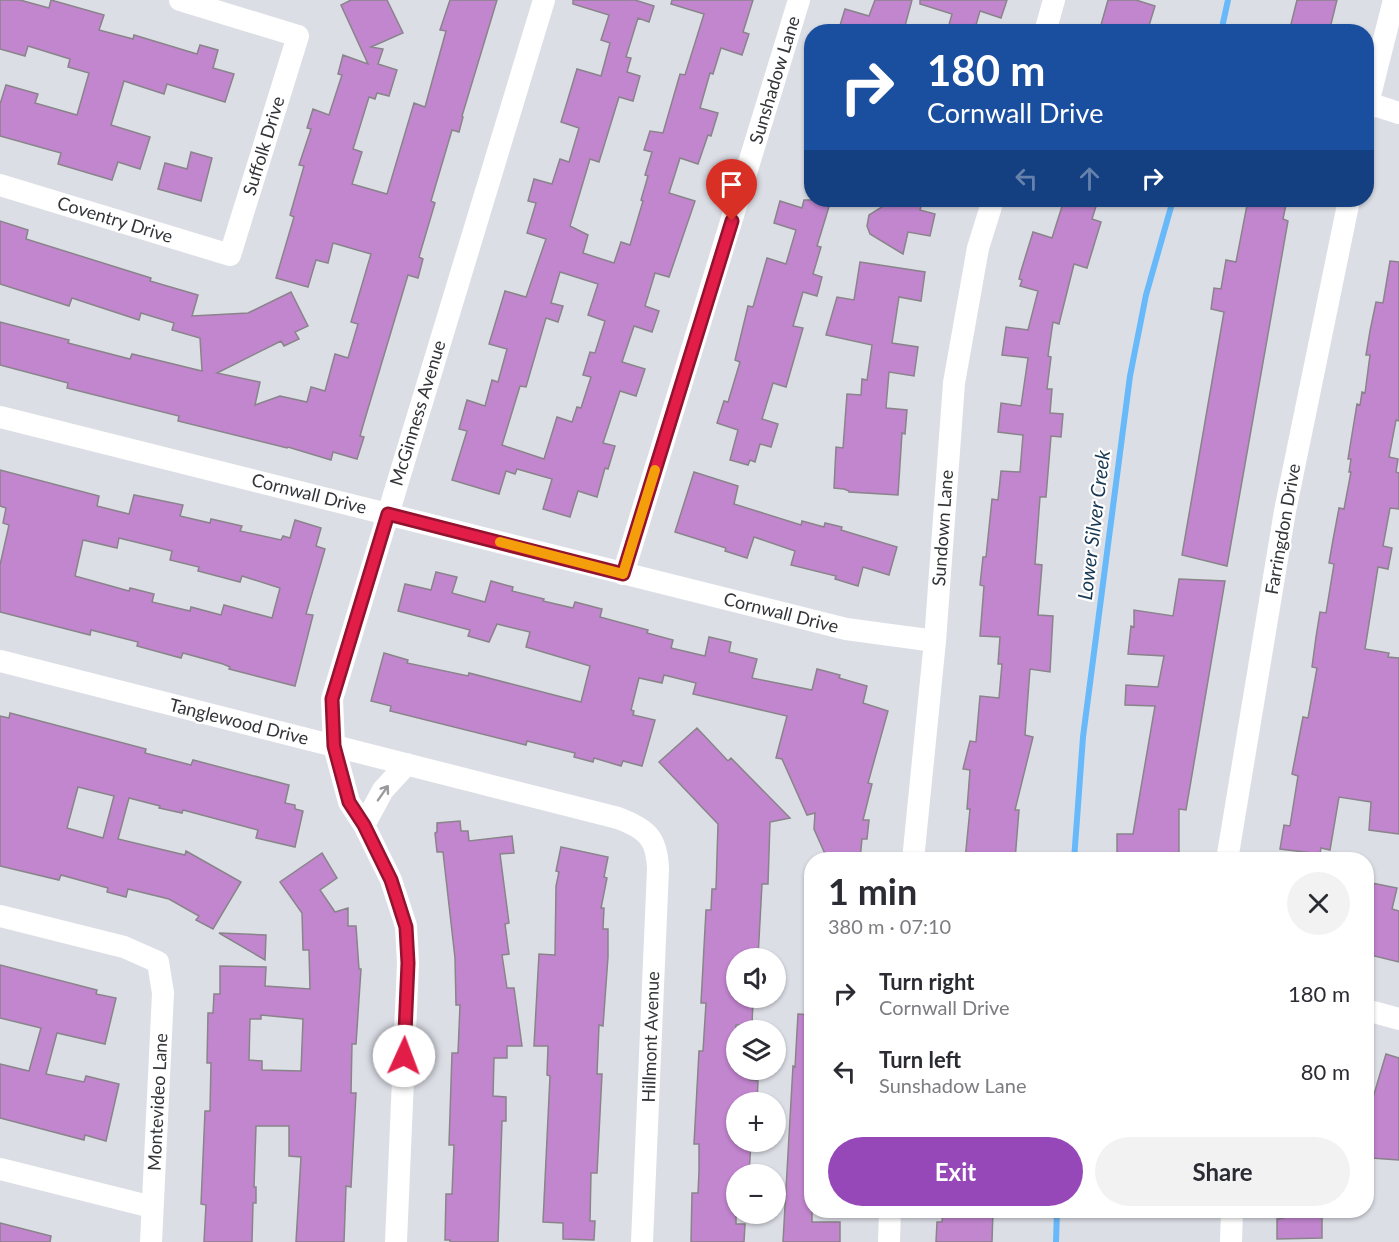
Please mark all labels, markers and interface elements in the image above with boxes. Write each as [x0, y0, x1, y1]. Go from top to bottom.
street label: Sunshadow Lane [744, 13, 804, 146]
text: 180 m [927, 45, 1045, 95]
icon: right [828, 48, 906, 126]
street label: Suffolk Drive [238, 94, 289, 198]
text: Cornwall Drive [927, 96, 1103, 129]
pin [706, 159, 757, 221]
icon: left [1010, 162, 1043, 195]
icon: ahead [1073, 162, 1106, 195]
icon: right [1136, 162, 1169, 195]
icon: arrive [715, 168, 748, 201]
street label: Coventry Drive [55, 191, 176, 247]
street label: McGinness Avenue [384, 337, 450, 488]
water label: Lower Silver Creek [1072, 448, 1114, 601]
street label: Farringdon Drive [1260, 462, 1304, 596]
street label: Cornwall Drive [250, 468, 369, 518]
street label: Sundown Lane [927, 469, 957, 587]
street label: Cornwall Drive [722, 587, 841, 637]
street label: Tanglewood Drive [167, 693, 311, 749]
one-way arrow [377, 785, 389, 801]
text: 1 min [828, 869, 917, 913]
button: close [1287, 872, 1350, 935]
text: 380 m · 07:10 [828, 914, 951, 938]
map controls [726, 948, 786, 1224]
button: sound [726, 948, 786, 1008]
text: Turn right [879, 968, 974, 995]
street label: Hillmont Avenue [637, 971, 663, 1103]
icon: right [828, 977, 861, 1010]
text: 180 m [1288, 980, 1350, 1007]
text: Cornwall Drive [879, 995, 1010, 1019]
button: layers [726, 1020, 786, 1080]
position arrow [372, 1024, 436, 1088]
street label: Montevideo Lane [142, 1032, 172, 1171]
text: Turn left [879, 1046, 961, 1073]
icon: left [828, 1055, 861, 1088]
text: 80 m [1301, 1058, 1350, 1085]
text: Sunshadow Lane [879, 1073, 1026, 1097]
button: + [726, 1092, 786, 1152]
button: Exit [828, 1137, 1083, 1206]
button: Share [1095, 1137, 1350, 1206]
button: − [726, 1164, 786, 1224]

